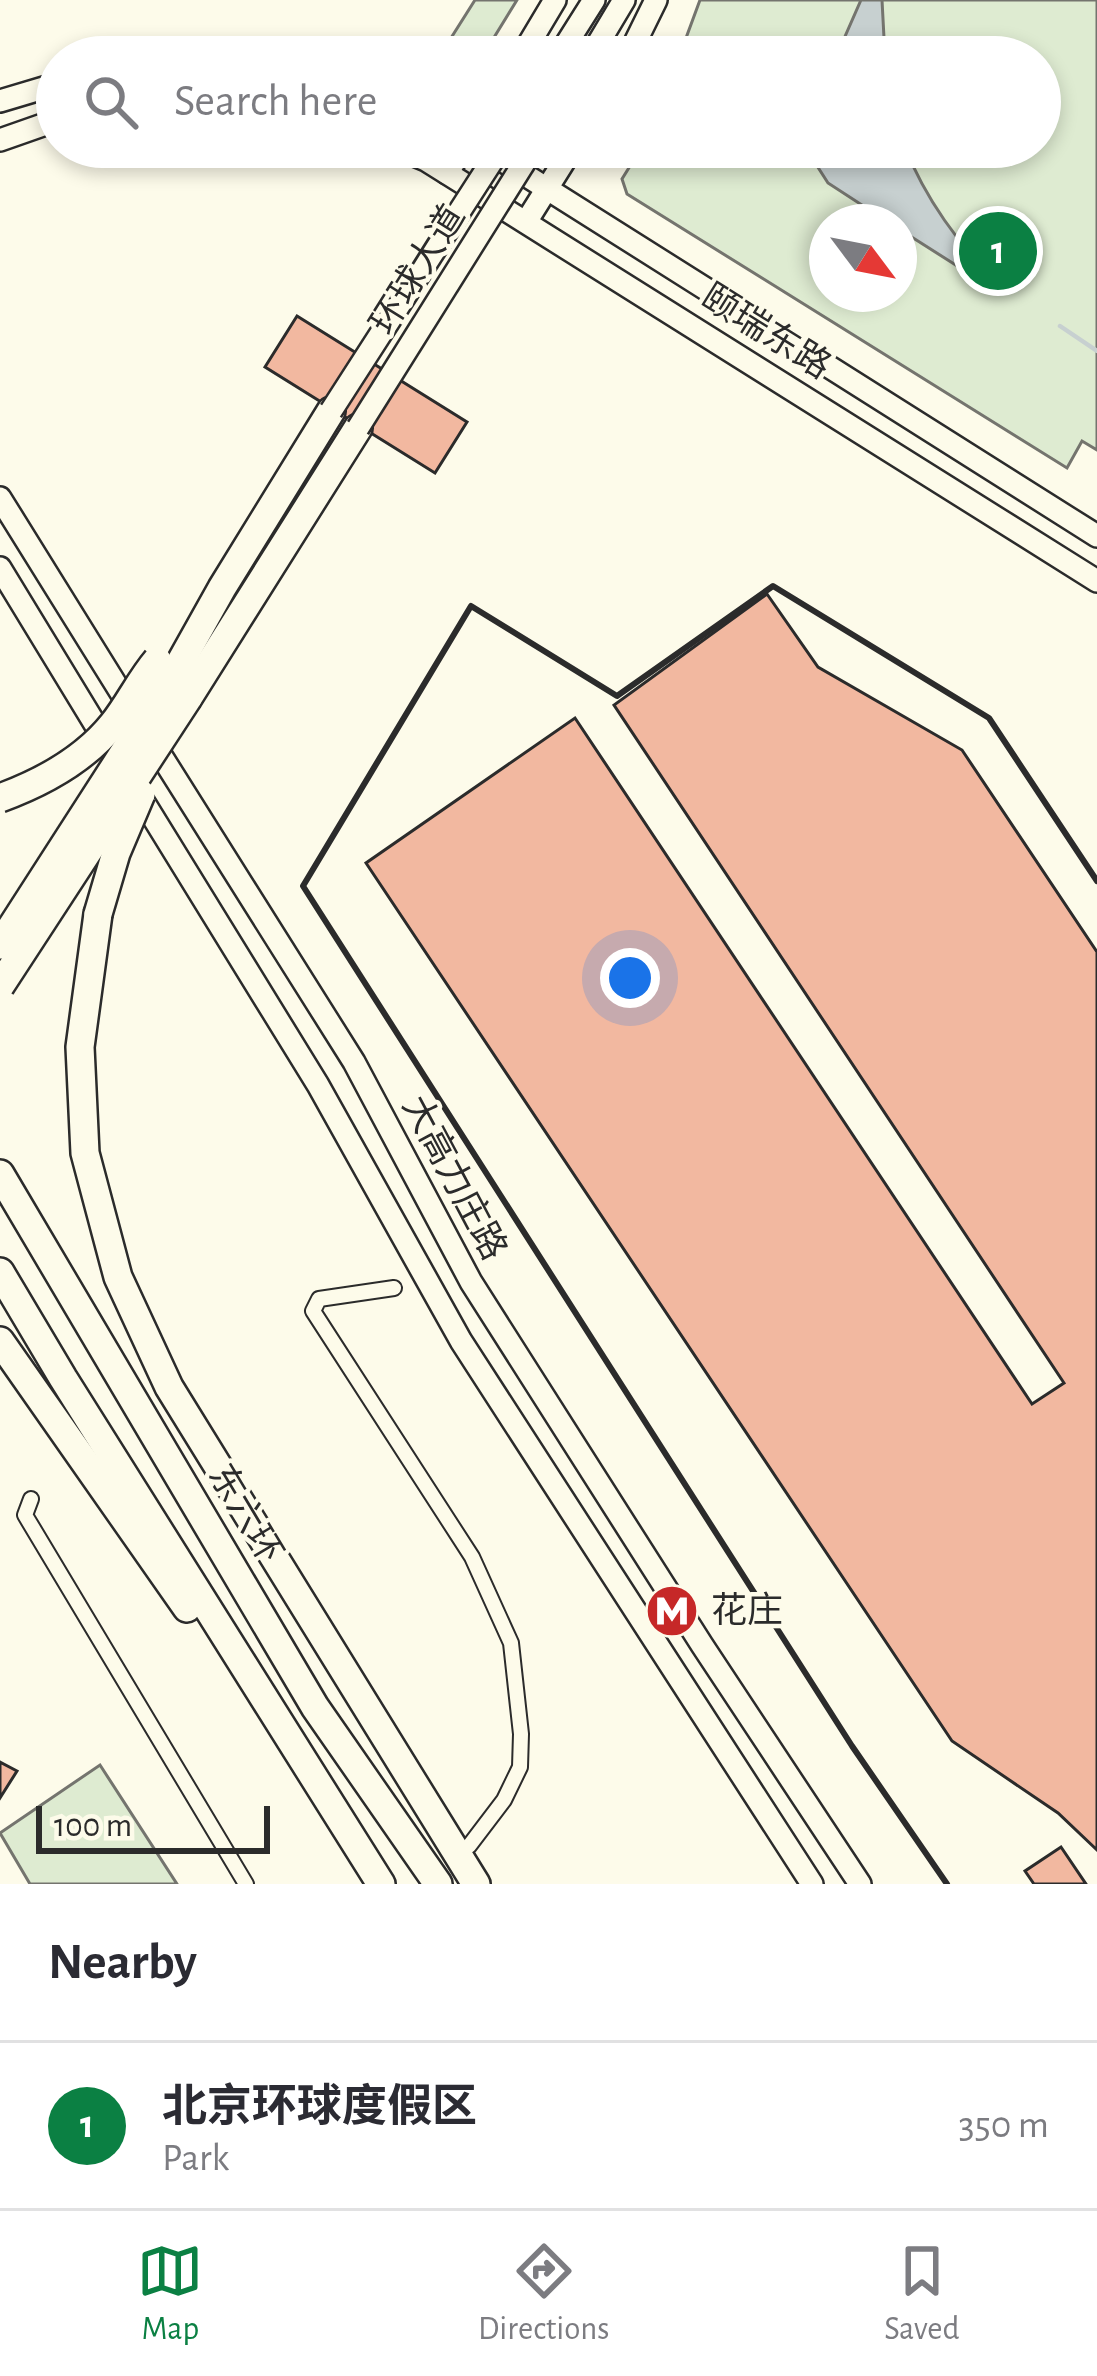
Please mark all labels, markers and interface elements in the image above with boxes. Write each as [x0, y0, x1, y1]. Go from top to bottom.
search box [36, 36, 1061, 168]
icon: search [78, 69, 144, 135]
text: Search here [174, 79, 377, 124]
street label: 环球大道 [363, 198, 471, 341]
north arrow [809, 204, 917, 312]
pin: 1 [959, 206, 1037, 296]
street label: 颐瑞东路 [695, 277, 838, 385]
your location [600, 948, 660, 1008]
street label: 大高力庄路 [396, 1089, 514, 1266]
street label: 东六环 [202, 1457, 290, 1570]
metro station icon: 花庄 [644, 1583, 700, 1639]
place label: 花庄 [711, 1591, 783, 1629]
scale bar [36, 1800, 270, 1853]
text: 100 m [54, 1810, 132, 1843]
text: Nearby [48, 1937, 197, 1988]
text: 北京环球度假区 [162, 2085, 477, 2130]
text: 1 [80, 2106, 94, 2145]
text: 350 m [958, 2106, 1049, 2145]
text: Park [162, 2139, 229, 2178]
tab: Map [137, 2238, 203, 2350]
tab: Directions [478, 2238, 609, 2350]
tab: Saved [884, 2238, 960, 2350]

